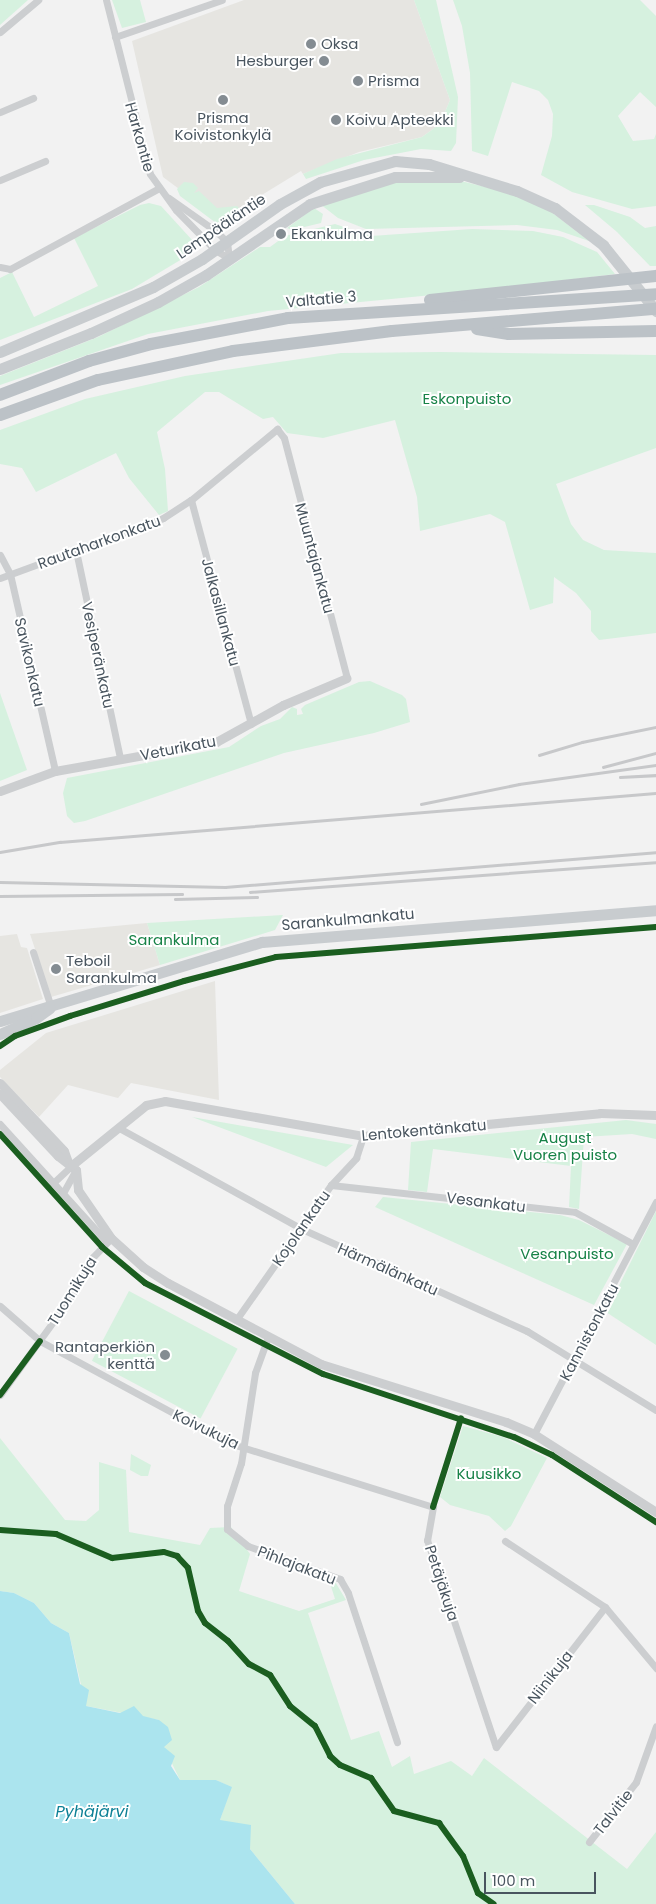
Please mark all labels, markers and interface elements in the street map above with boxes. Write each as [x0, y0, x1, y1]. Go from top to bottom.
place label: Oksa [321, 35, 358, 53]
marker: Oksa [305, 38, 317, 50]
place label: Hesburger [236, 52, 314, 70]
marker: Hesburger [318, 55, 330, 67]
place label: Prisma [368, 72, 419, 90]
marker: Prisma [352, 75, 364, 87]
marker: Prisma Koivistonkylä [217, 94, 229, 106]
street label: Harkontie [121, 100, 159, 174]
place label: Prisma Koivistonkylä [175, 108, 271, 143]
place label: Koivu Apteekki [346, 111, 454, 129]
marker: Koivu Apteekki [330, 114, 342, 126]
street label: Lempääläntie [173, 190, 269, 262]
place label: Ekankulma [291, 225, 373, 243]
marker: Ekankulma [275, 228, 287, 240]
street label: Valtatie 3 [285, 287, 357, 311]
park label: Eskonpuisto [423, 390, 511, 408]
street label: Muuntajankatu [292, 501, 338, 615]
street label: Rautaharkonkatu [35, 511, 163, 573]
street label: Jalkasillankatu [198, 556, 244, 668]
street label: Vesiperänkatu [78, 600, 118, 710]
street label: Savikonkatu [11, 616, 49, 708]
street label: Veturikatu [139, 732, 217, 764]
street label: Sarankulmankatu [281, 904, 415, 934]
park label: Sarankulma [129, 931, 219, 949]
place label: Teboil Sarankulma [66, 951, 157, 986]
marker: Teboil Sarankulma [50, 963, 62, 975]
street label: Lentokentänkatu [361, 1116, 487, 1144]
park label: August Vuoren puisto [513, 1128, 617, 1163]
street label: Kojolankatu [268, 1187, 334, 1269]
street label: Vesankatu [445, 1188, 527, 1216]
street label: Härmälänkatu [335, 1239, 441, 1299]
park label: Vesanpuisto [520, 1245, 614, 1263]
street label: Tuomikuja [44, 1253, 100, 1329]
street label: Kannistonkatu [556, 1280, 622, 1384]
place label: Rantaperkiön kenttä [55, 1337, 155, 1372]
marker: Rantaperkiön kenttä [159, 1349, 171, 1361]
street label: Koivukuja [170, 1405, 242, 1453]
park label: Kuusikko [457, 1465, 521, 1483]
street label: Pihlajakatu [255, 1542, 339, 1588]
street label: Petäjäkuja [421, 1543, 463, 1623]
street label: Niinikuja [524, 1647, 576, 1707]
street label: Talvitie [590, 1786, 636, 1838]
water label: Pyhäjärvi [56, 1802, 128, 1822]
scale bar [486, 1862, 598, 1894]
text: 100 m [492, 1870, 535, 1891]

